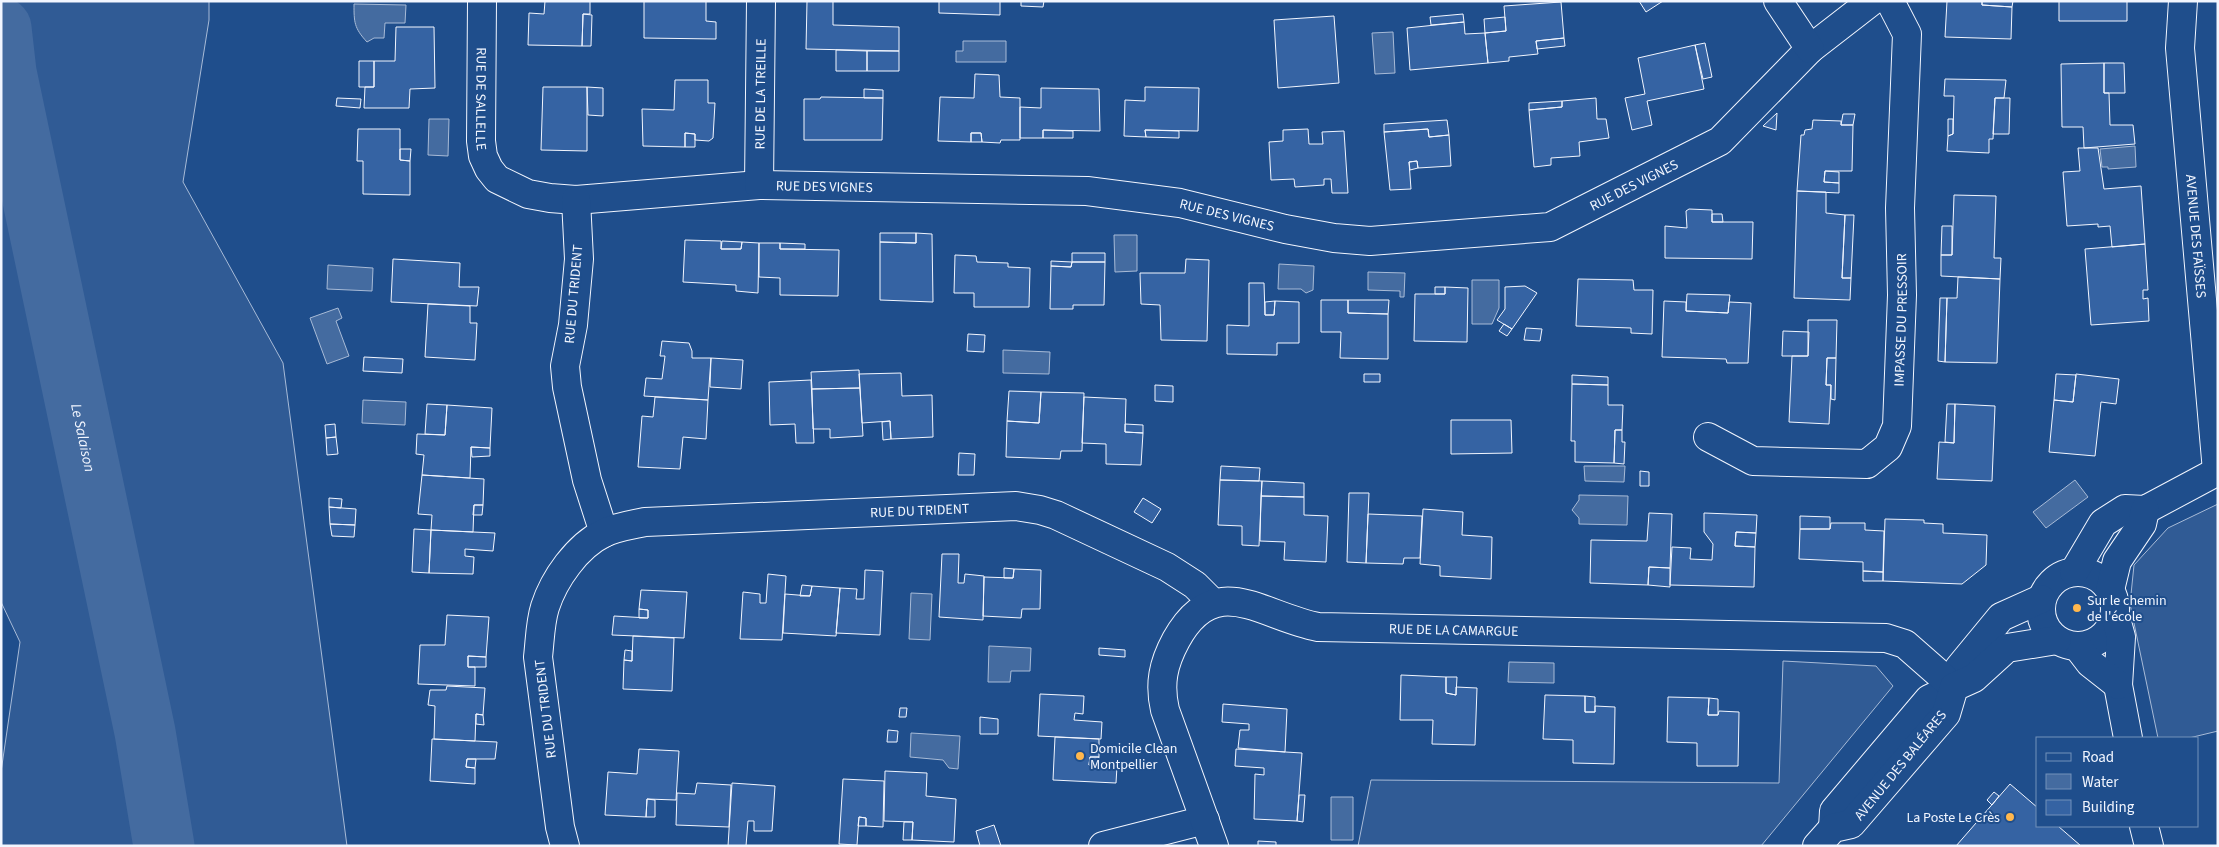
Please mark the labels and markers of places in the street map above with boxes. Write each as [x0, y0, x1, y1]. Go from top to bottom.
place label: Sur le chemin de l'école [2087, 591, 2167, 627]
marker: Sur le chemin de l'école [2071, 602, 2083, 614]
place label: Domicile Clean Montpellier [1090, 739, 1177, 775]
marker: Domicile Clean Montpellier [1074, 750, 1086, 762]
place label: La Poste Le Crès [1906, 808, 2000, 828]
marker: La Poste Le Crès [2004, 811, 2016, 823]

